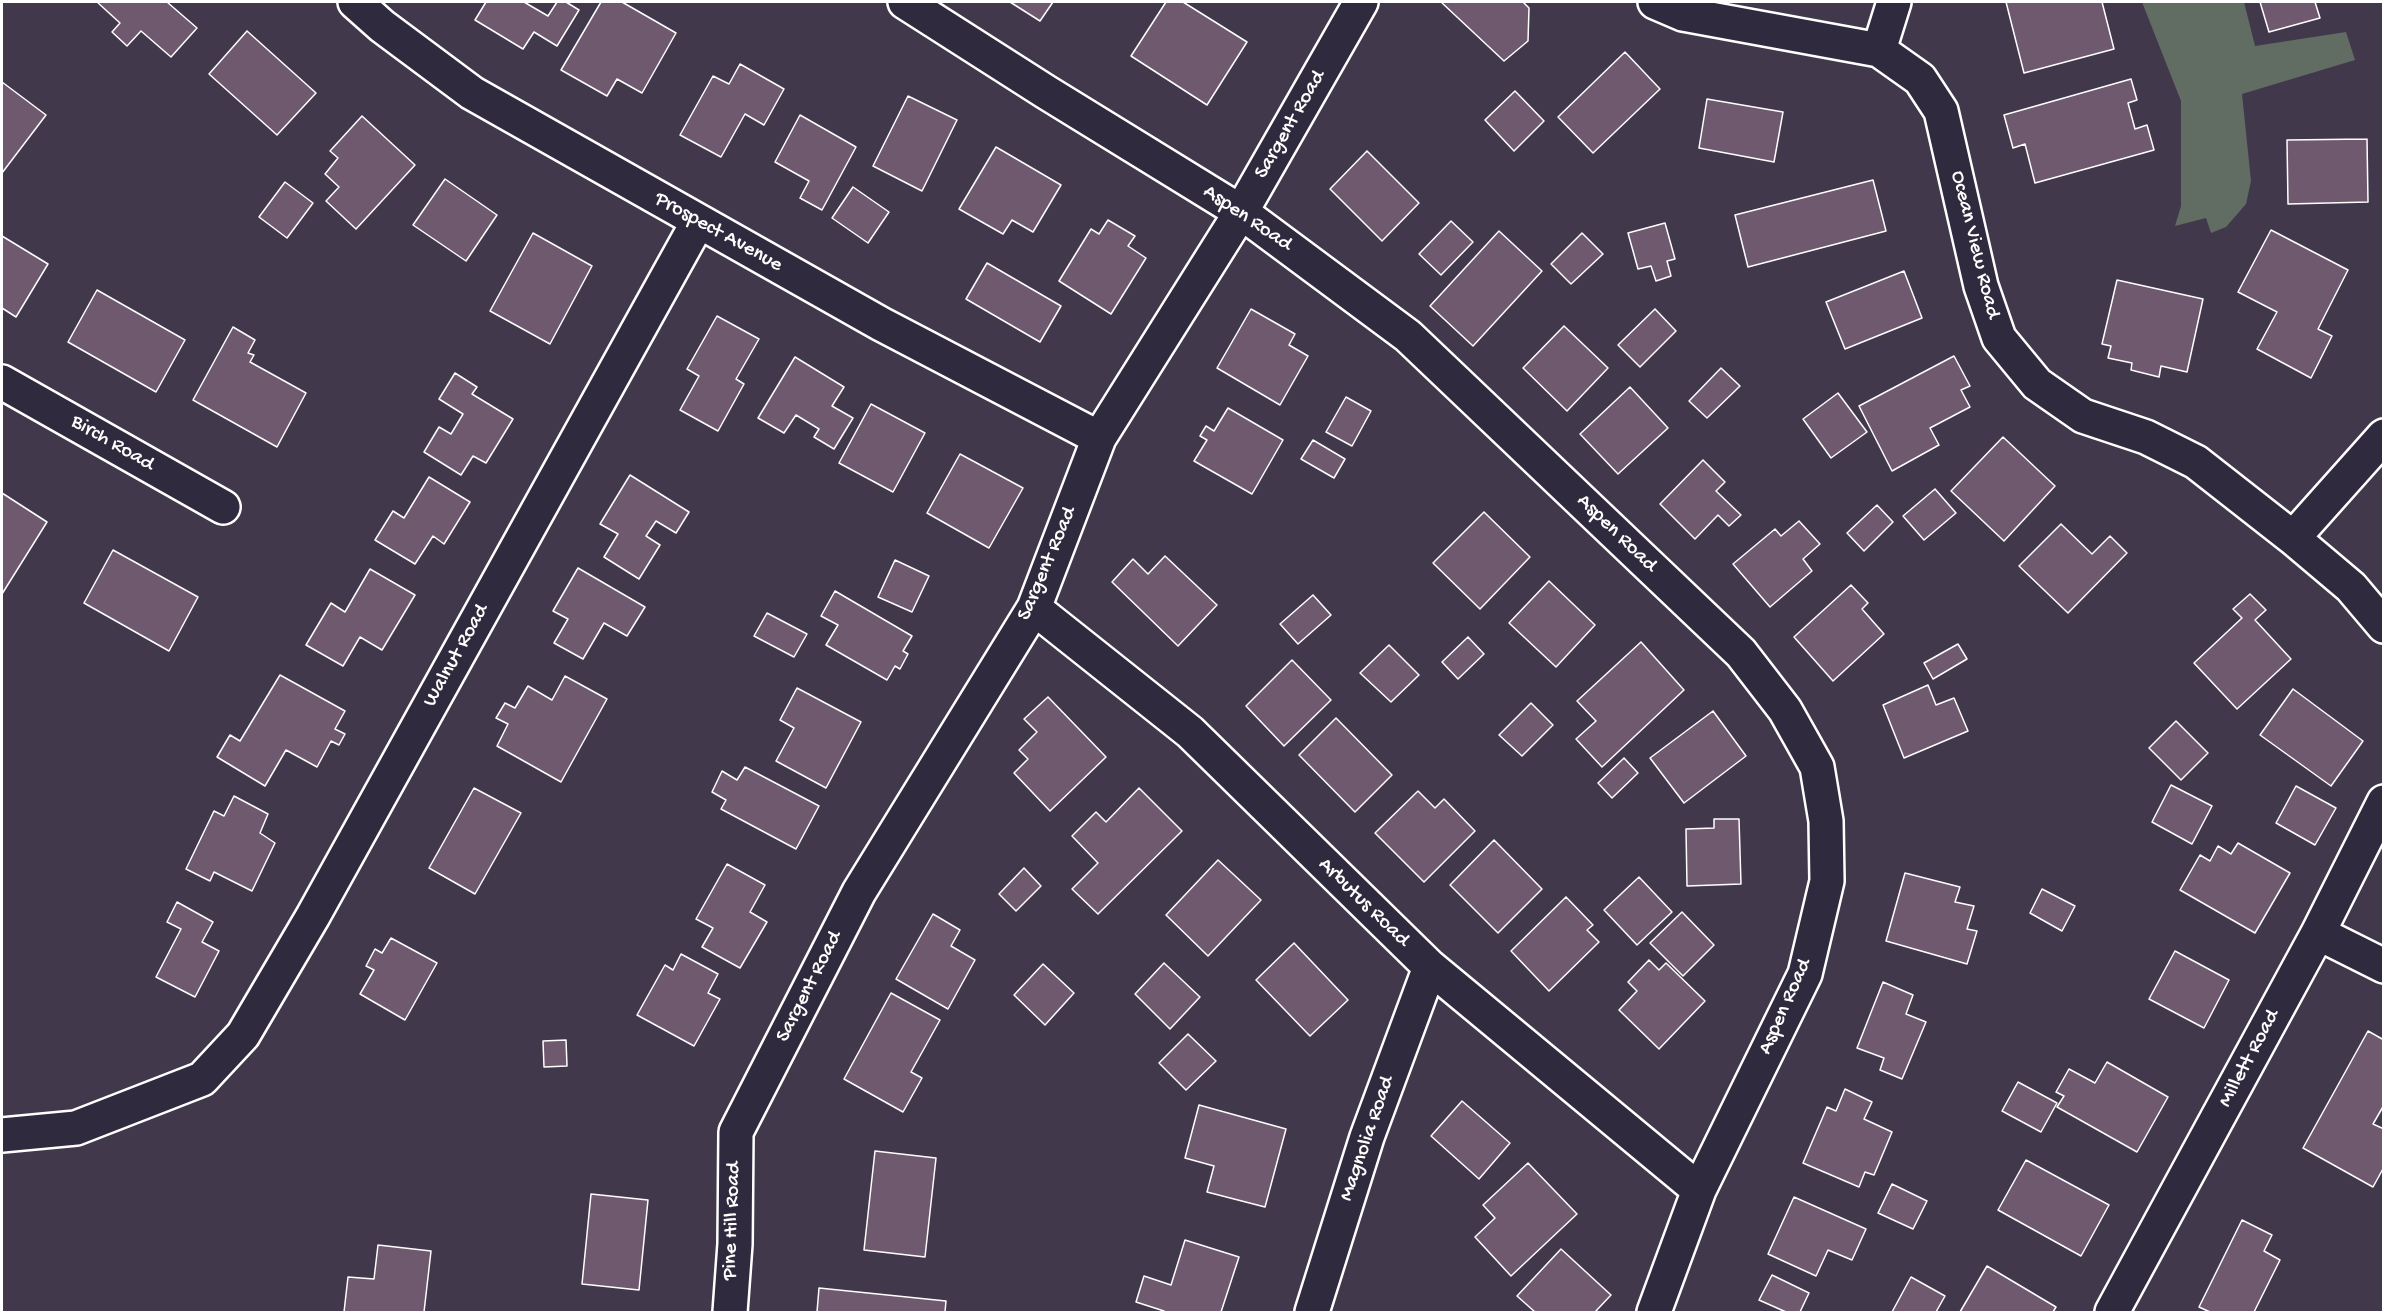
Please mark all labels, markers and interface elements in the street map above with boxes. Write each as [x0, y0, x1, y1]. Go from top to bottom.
street label: Sargent Road [1250, 66, 1332, 184]
street label: Ocean View Road [1943, 168, 2005, 322]
street label: Aspen Road [1198, 180, 1296, 258]
street label: Prospect Avenue [650, 187, 786, 279]
street label: Birch Road [66, 410, 158, 478]
street label: Aspen Road [1571, 489, 1661, 579]
street label: Sargent Road [1013, 503, 1083, 625]
street label: Walnut Road [418, 600, 496, 712]
street label: Arbutus Road [1312, 853, 1414, 953]
street label: Sargent Road [771, 927, 849, 1047]
street label: Aspen Road [1754, 955, 1818, 1059]
street label: Millett Road [2214, 1006, 2286, 1112]
street label: Magnolia Road [1335, 1073, 1401, 1205]
street label: Pine Hill Road [718, 1161, 748, 1281]

